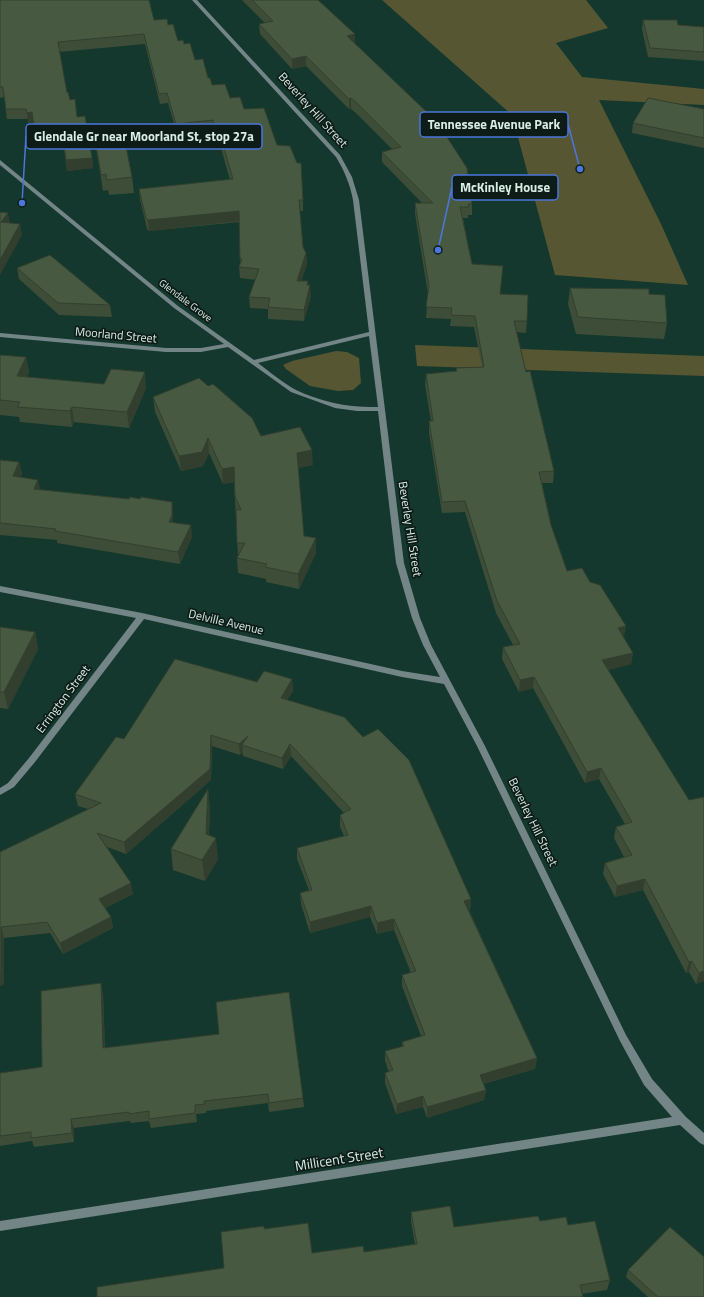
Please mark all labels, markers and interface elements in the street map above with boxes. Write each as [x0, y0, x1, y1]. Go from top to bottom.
street label: Beverley Hill Street [274, 68, 353, 152]
callout: Tennessee Avenue Park [420, 112, 568, 137]
text: Tennessee Avenue Park [428, 114, 560, 134]
callout: Glendale Gr near Moorland St, stop 27a [26, 124, 262, 149]
text: Glendale Gr near Moorland St, stop 27a [34, 126, 254, 146]
callout: McKinley House [452, 175, 558, 200]
text: McKinley House [460, 177, 550, 197]
street label: Glendale Grove [156, 275, 215, 325]
street label: Moorland Street [74, 321, 158, 348]
street label: Beverley Hill Street [394, 480, 428, 579]
street label: Delville Avenue [187, 604, 266, 639]
street label: Errington Street [31, 660, 95, 737]
street label: Beverley Hill Street [504, 774, 563, 870]
street label: Millicent Street [293, 1141, 385, 1176]

